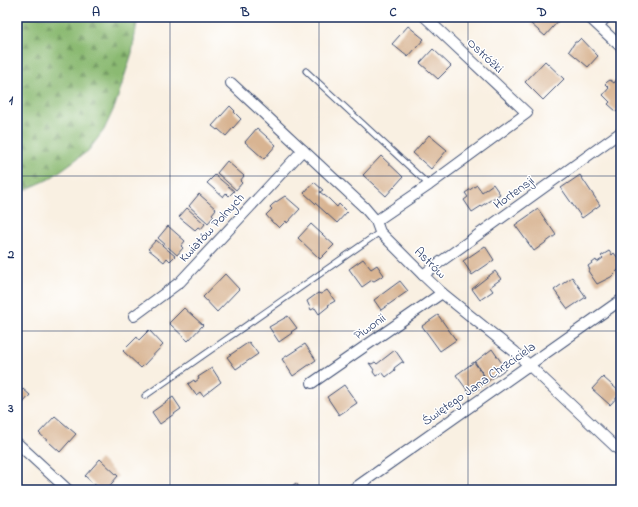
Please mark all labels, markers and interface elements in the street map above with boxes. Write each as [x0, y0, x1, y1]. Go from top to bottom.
text: A [92, 3, 100, 22]
text: B [240, 3, 250, 22]
text: C [389, 3, 397, 22]
text: D [536, 3, 547, 22]
street label: Ostróżki [462, 34, 508, 78]
text: 1 [9, 91, 14, 110]
street label: Hortensji [490, 172, 538, 214]
street label: Kwiatów Polnych [175, 189, 250, 267]
street label: Astrów [410, 243, 451, 283]
text: 2 [7, 245, 15, 264]
street label: Piwonii [350, 309, 390, 345]
street label: Świętego Jana Chrzciciela [418, 337, 540, 431]
text: 3 [7, 399, 14, 418]

